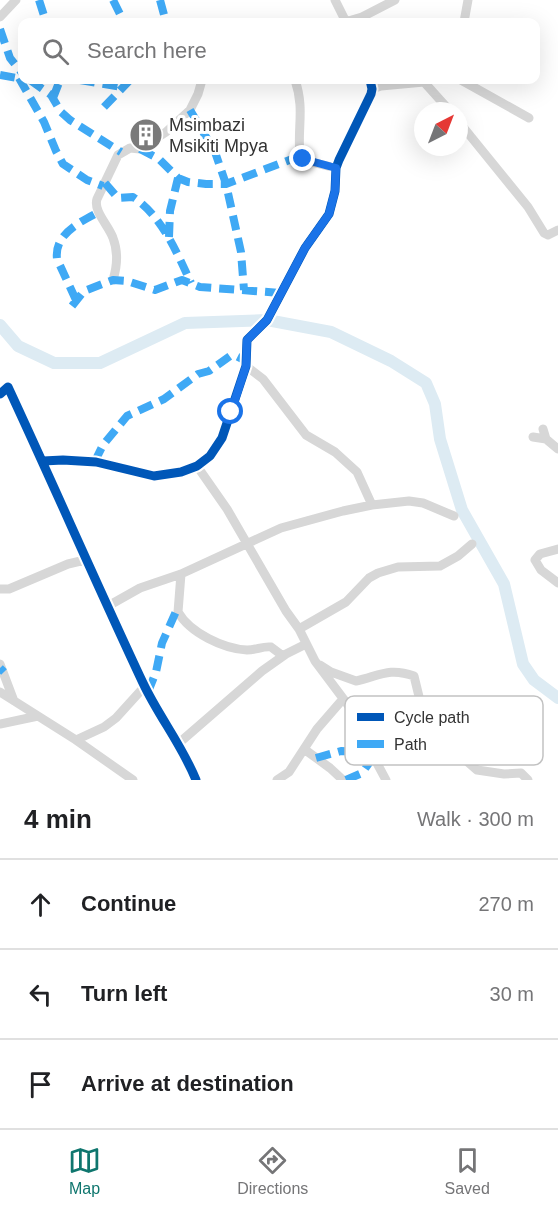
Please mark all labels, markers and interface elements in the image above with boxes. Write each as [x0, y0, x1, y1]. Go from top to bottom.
search box [18, 18, 540, 84]
icon: search [39, 35, 72, 68]
text: Search here [87, 38, 207, 63]
north arrow [414, 102, 468, 156]
place label: Msimbazi Msikiti Mpya [169, 115, 269, 156]
building icon: Msimbazi Msikiti Mpya [128, 117, 164, 153]
route end [289, 145, 315, 171]
route start [217, 398, 243, 424]
legend [345, 696, 543, 765]
text: Cycle path [394, 709, 470, 726]
text: Path [394, 736, 427, 753]
text: 4 min [24, 804, 92, 834]
text: Walk · 300 m [417, 808, 534, 830]
icon: ahead [24, 888, 57, 921]
text: Continue [81, 891, 176, 916]
text: 270 m [478, 893, 534, 915]
icon: left [24, 978, 57, 1011]
text: Turn left [81, 981, 167, 1006]
text: 30 m [490, 983, 534, 1005]
icon: arrive [24, 1068, 57, 1101]
text: Arrive at destination [81, 1071, 294, 1096]
tab: Map [68, 1144, 101, 1198]
tab: Directions [237, 1144, 308, 1198]
tab: Saved [445, 1144, 490, 1198]

